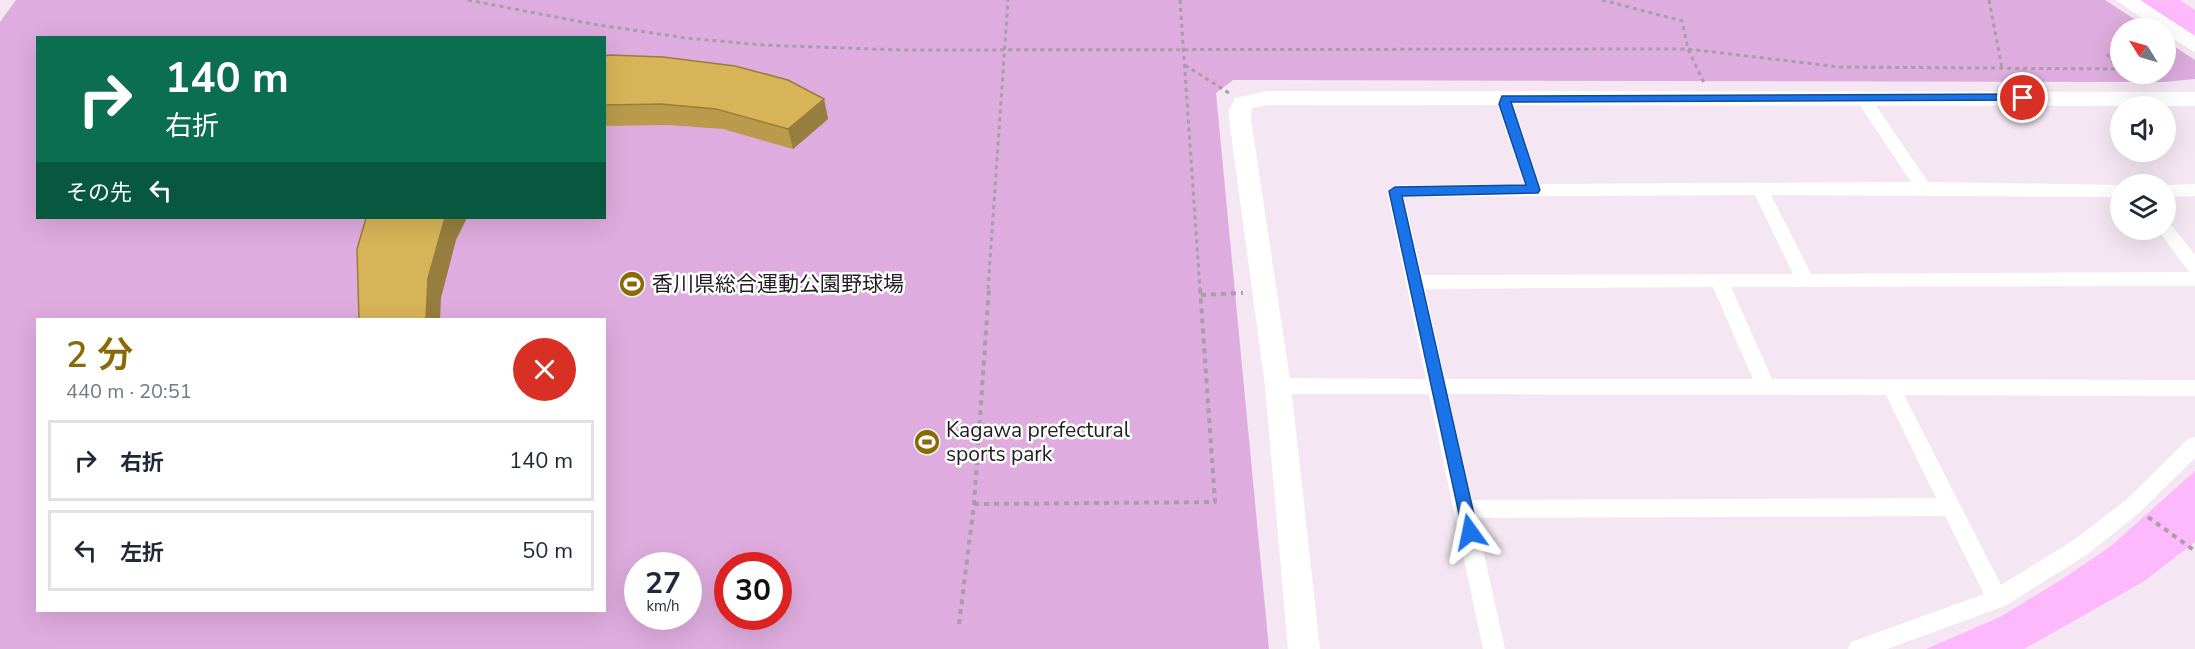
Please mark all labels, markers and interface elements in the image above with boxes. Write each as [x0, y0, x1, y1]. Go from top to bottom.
north arrow [2110, 18, 2176, 84]
map controls [2110, 18, 2176, 240]
text: 140 m [165, 50, 289, 107]
icon: right [66, 60, 144, 138]
pin [1997, 72, 2048, 123]
icon: arrive [2006, 81, 2039, 114]
button: sound [2110, 96, 2176, 162]
text: 右折 [165, 108, 219, 145]
icon: left [144, 174, 177, 207]
button: layers [2110, 174, 2176, 240]
text: その先 [66, 178, 132, 208]
sports icon: 香川県総合運動公園野球場 [617, 269, 647, 299]
place label: 香川県総合運動公園野球場 [652, 270, 904, 298]
text: 2 分 [66, 331, 133, 380]
button: close [513, 338, 576, 401]
text: 440 m · 20:51 [66, 378, 192, 405]
place label: Kagawa prefectural sports park [946, 416, 1131, 468]
sports icon: Kagawa prefectural sports park [912, 427, 942, 457]
icon: right [69, 444, 102, 477]
text: 140 m [509, 446, 573, 476]
text: 右折 [120, 448, 164, 478]
position arrow [1438, 500, 1502, 564]
icon: left [69, 534, 102, 567]
text: 50 m [522, 536, 573, 566]
text: 左折 [120, 538, 164, 568]
speed limit sign: 30 [714, 552, 792, 630]
text: 27 [645, 563, 681, 604]
text: km/h [646, 596, 680, 616]

